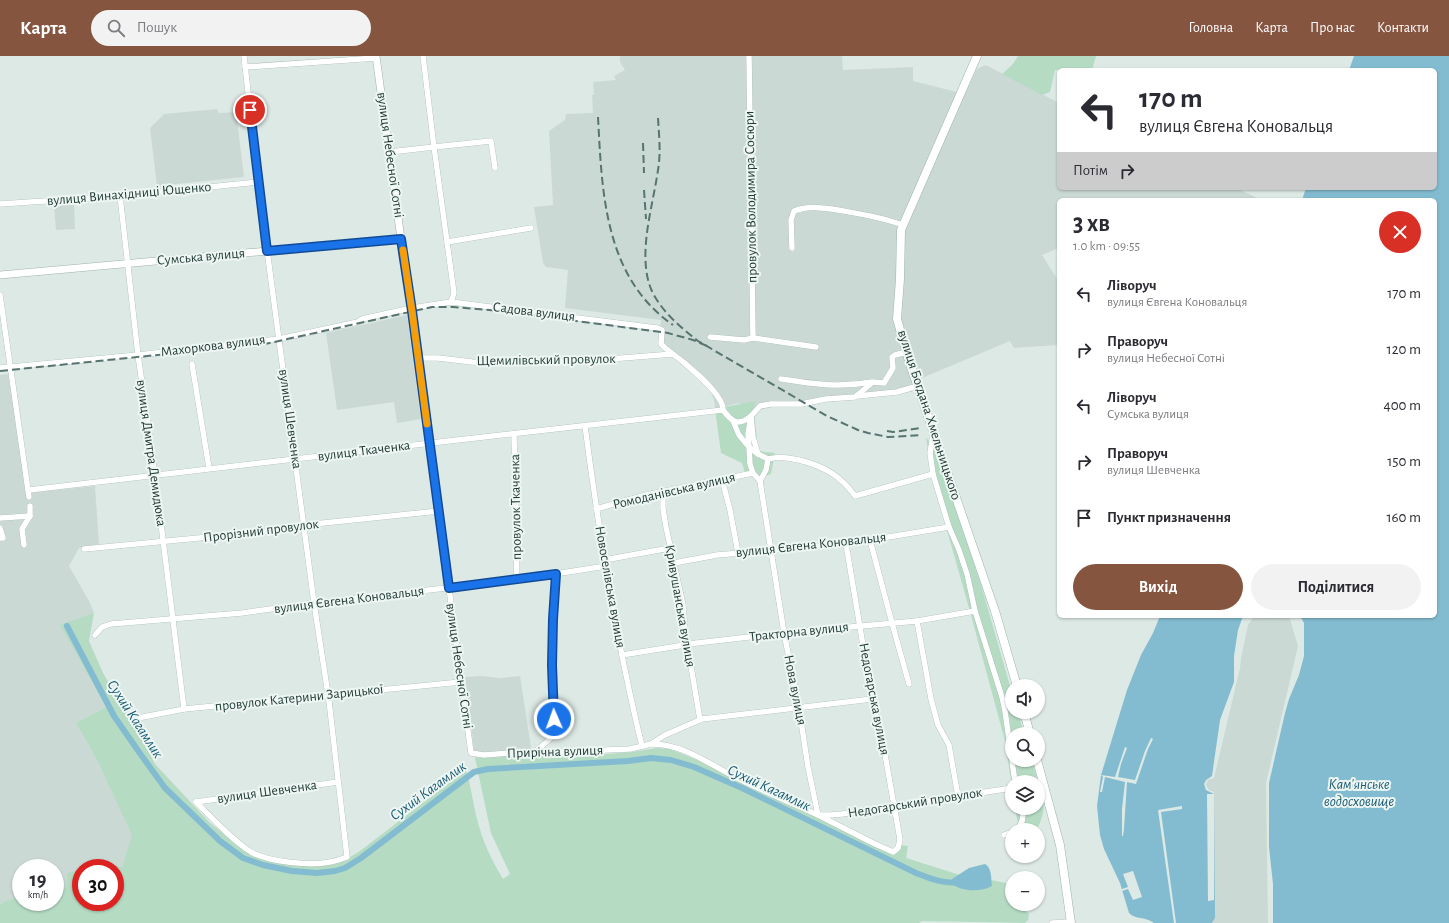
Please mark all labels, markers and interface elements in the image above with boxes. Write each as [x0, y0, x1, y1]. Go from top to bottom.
search box [91, 10, 371, 46]
icon: search [105, 17, 127, 39]
text: Карта [20, 19, 67, 38]
text: Пошук [137, 20, 177, 35]
text: Головна [1188, 21, 1233, 35]
text: Карта [1255, 21, 1288, 35]
text: Про нас [1310, 21, 1355, 35]
text: Контакти [1377, 21, 1429, 35]
icon: left [1073, 84, 1125, 136]
text: 170 m [1139, 85, 1203, 113]
street label: вулиця Небесної Сотні [374, 91, 406, 219]
pin [233, 93, 267, 127]
icon: arrive [239, 99, 261, 121]
street label: провулок Володимира Сосюри [742, 111, 760, 283]
text: вулиця Євгена Коновальця [1139, 118, 1333, 136]
icon: right [1116, 160, 1138, 182]
text: Потім [1073, 163, 1108, 178]
street label: вулиця Винахідниці Ющенко [46, 180, 212, 208]
button: close [1379, 211, 1421, 253]
text: 3 хв [1073, 212, 1110, 236]
text: 1.0 km · 09:55 [1073, 240, 1140, 253]
street label: Сумська вулиця [156, 246, 246, 268]
text: Ліворуч [1107, 278, 1157, 293]
icon: left [1073, 283, 1095, 305]
text: 170 m [1387, 286, 1421, 301]
text: вулиця Євгена Коновальця [1107, 296, 1247, 309]
street label: Садова вулиця [492, 300, 576, 324]
street label: вулиця Богдана Хмельницького [895, 328, 963, 502]
street label: Махоркова вулиця [160, 333, 266, 359]
text: Праворуч [1107, 334, 1168, 349]
icon: right [1073, 339, 1095, 361]
text: 120 m [1387, 342, 1421, 357]
street label: Щемилівський провулок [476, 352, 616, 368]
text: вулиця Небесної Сотні [1107, 352, 1225, 365]
street label: вулиця Шевченка [276, 368, 304, 470]
street label: вулиця Дмитра Демидюка [134, 379, 168, 528]
text: Ліворуч [1107, 390, 1157, 405]
icon: left [1073, 395, 1095, 417]
text: 400 m [1383, 398, 1421, 413]
text: Сумська вулиця [1107, 408, 1189, 421]
street label: вулиця Ткаченка [317, 438, 412, 464]
text: Праворуч [1107, 446, 1168, 461]
icon: right [1073, 451, 1095, 473]
street label: провулок Ткаченка [508, 453, 524, 560]
text: 150 m [1387, 454, 1421, 469]
text: вулиця Шевченка [1107, 464, 1200, 477]
street label: Ромоданівська вулиця [611, 470, 737, 512]
icon: arrive [1073, 507, 1095, 529]
text: Пункт призначення [1107, 510, 1231, 525]
text: 160 m [1386, 510, 1421, 525]
street label: Прорізний провулок [203, 517, 320, 545]
street label: Новоселівська вулиця [592, 525, 628, 649]
street label: вулиця Євгена Коновальця [735, 530, 887, 560]
street label: Кривушанська вулиця [662, 544, 698, 668]
button: Вихід [1073, 564, 1243, 610]
button: Поділитися [1251, 564, 1421, 610]
street label: вулиця Євгена Коновальця [273, 584, 425, 616]
street label: вулиця Небесної Сотні [443, 602, 475, 730]
street label: Тракторна вулиця [748, 620, 850, 644]
street label: Недогарська вулиця [856, 642, 892, 756]
street label: Нова вулиця [781, 654, 809, 726]
water label: Сухий Кагамлик [104, 677, 166, 761]
map controls [1005, 679, 1045, 911]
button: sound [1005, 679, 1045, 719]
street label: провулок Катерини Зарицької [214, 682, 385, 714]
position arrow [533, 698, 575, 740]
button: search [1005, 727, 1045, 767]
street label: Прирічна вулиця [507, 743, 603, 761]
water label: Сухий Кагамлик [387, 758, 469, 823]
water label: Сухий Кагамлик [725, 762, 814, 814]
button: layers [1005, 775, 1045, 815]
water label: Кам'янське водосховище [1324, 777, 1394, 809]
street label: вулиця Шевченка [216, 778, 318, 806]
street label: Недогарський провулок [847, 785, 984, 821]
button: + [1005, 823, 1045, 863]
speed limit sign: 30 [72, 859, 124, 911]
text: 19 [30, 870, 46, 890]
button: − [1005, 871, 1045, 911]
text: km/h [28, 890, 48, 900]

